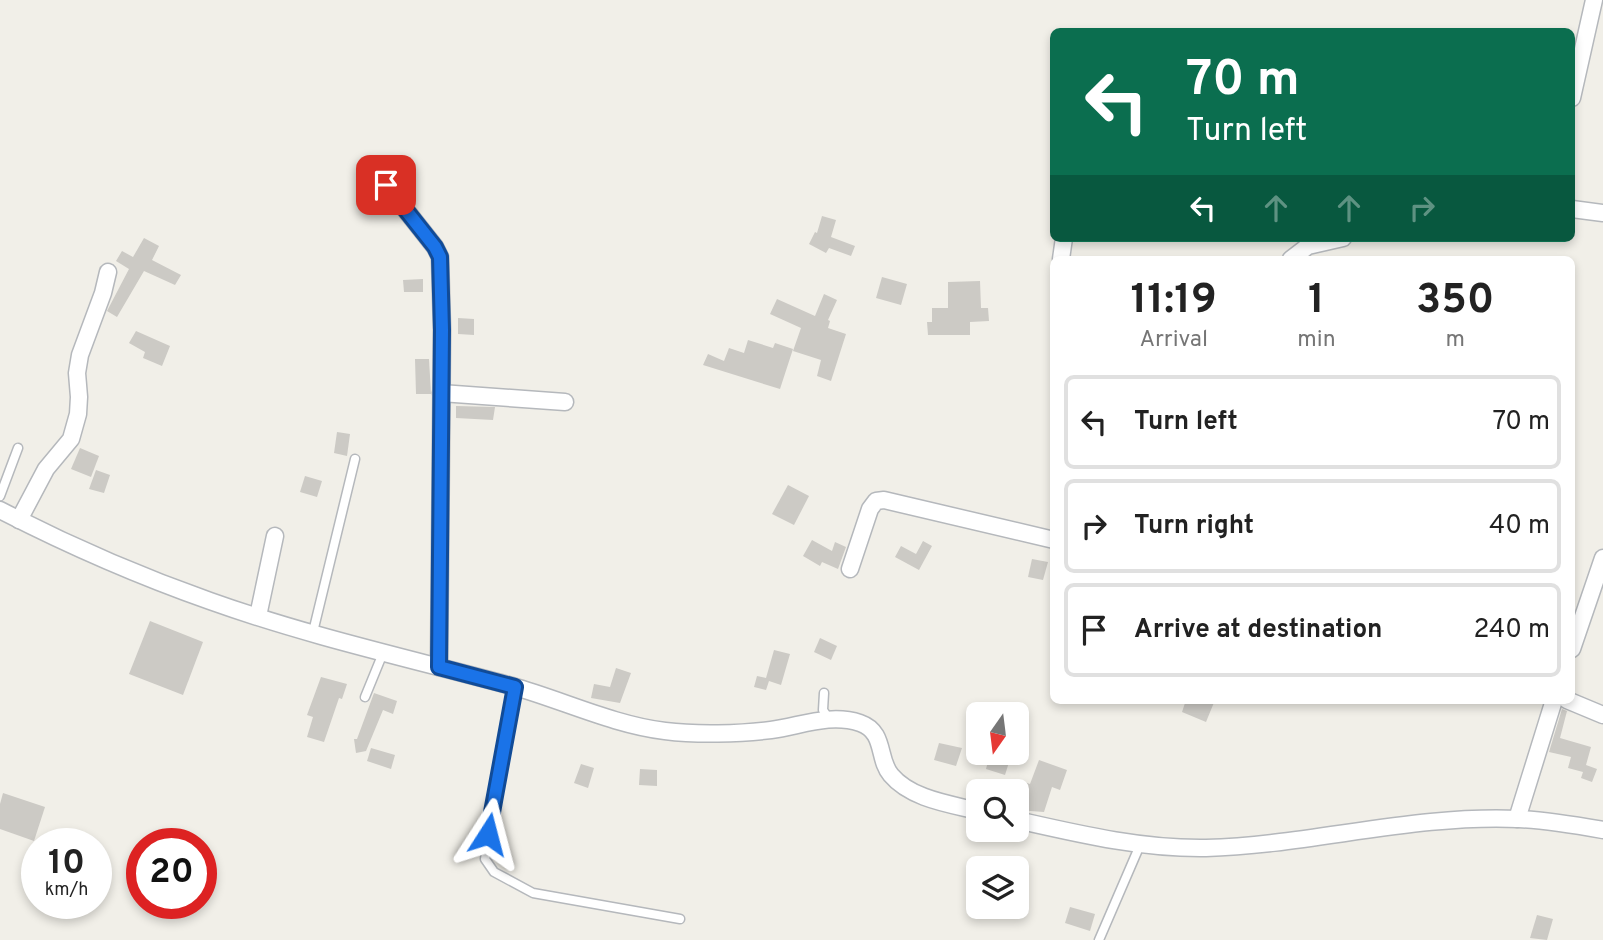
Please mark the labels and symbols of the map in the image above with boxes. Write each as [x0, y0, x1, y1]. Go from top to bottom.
pin [356, 155, 416, 215]
north arrow [966, 702, 1029, 765]
position arrow [451, 797, 525, 871]
speed limit sign: 20 [126, 828, 217, 919]

